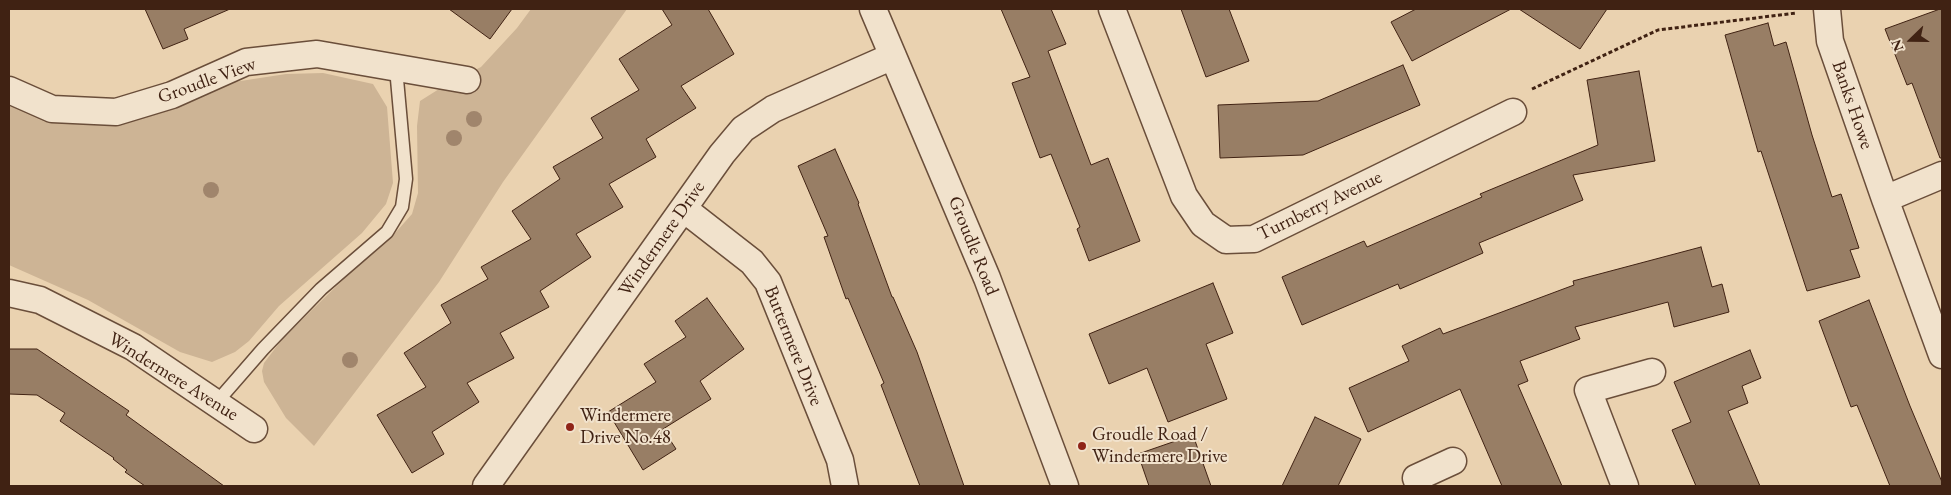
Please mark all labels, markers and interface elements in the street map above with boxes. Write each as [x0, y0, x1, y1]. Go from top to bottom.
north arrow [1886, 15, 1936, 65]
text: N [1887, 37, 1908, 54]
street label: Groudle View [155, 53, 259, 109]
street label: Banks Howe [1826, 58, 1878, 152]
street label: Turnberry Avenue [1254, 166, 1386, 246]
street label: Windermere Drive [614, 177, 710, 301]
street label: Groudle Road [943, 193, 1003, 299]
street label: Buttermere Drive [759, 283, 827, 409]
street label: Windermere Avenue [104, 328, 242, 426]
place label: Windermere Drive No.48 [580, 405, 671, 449]
marker: Windermere Drive No.48 [564, 421, 576, 433]
place label: Groudle Road / Windermere Drive [1092, 424, 1227, 468]
marker: Groudle Road / Windermere Drive [1076, 440, 1088, 452]

